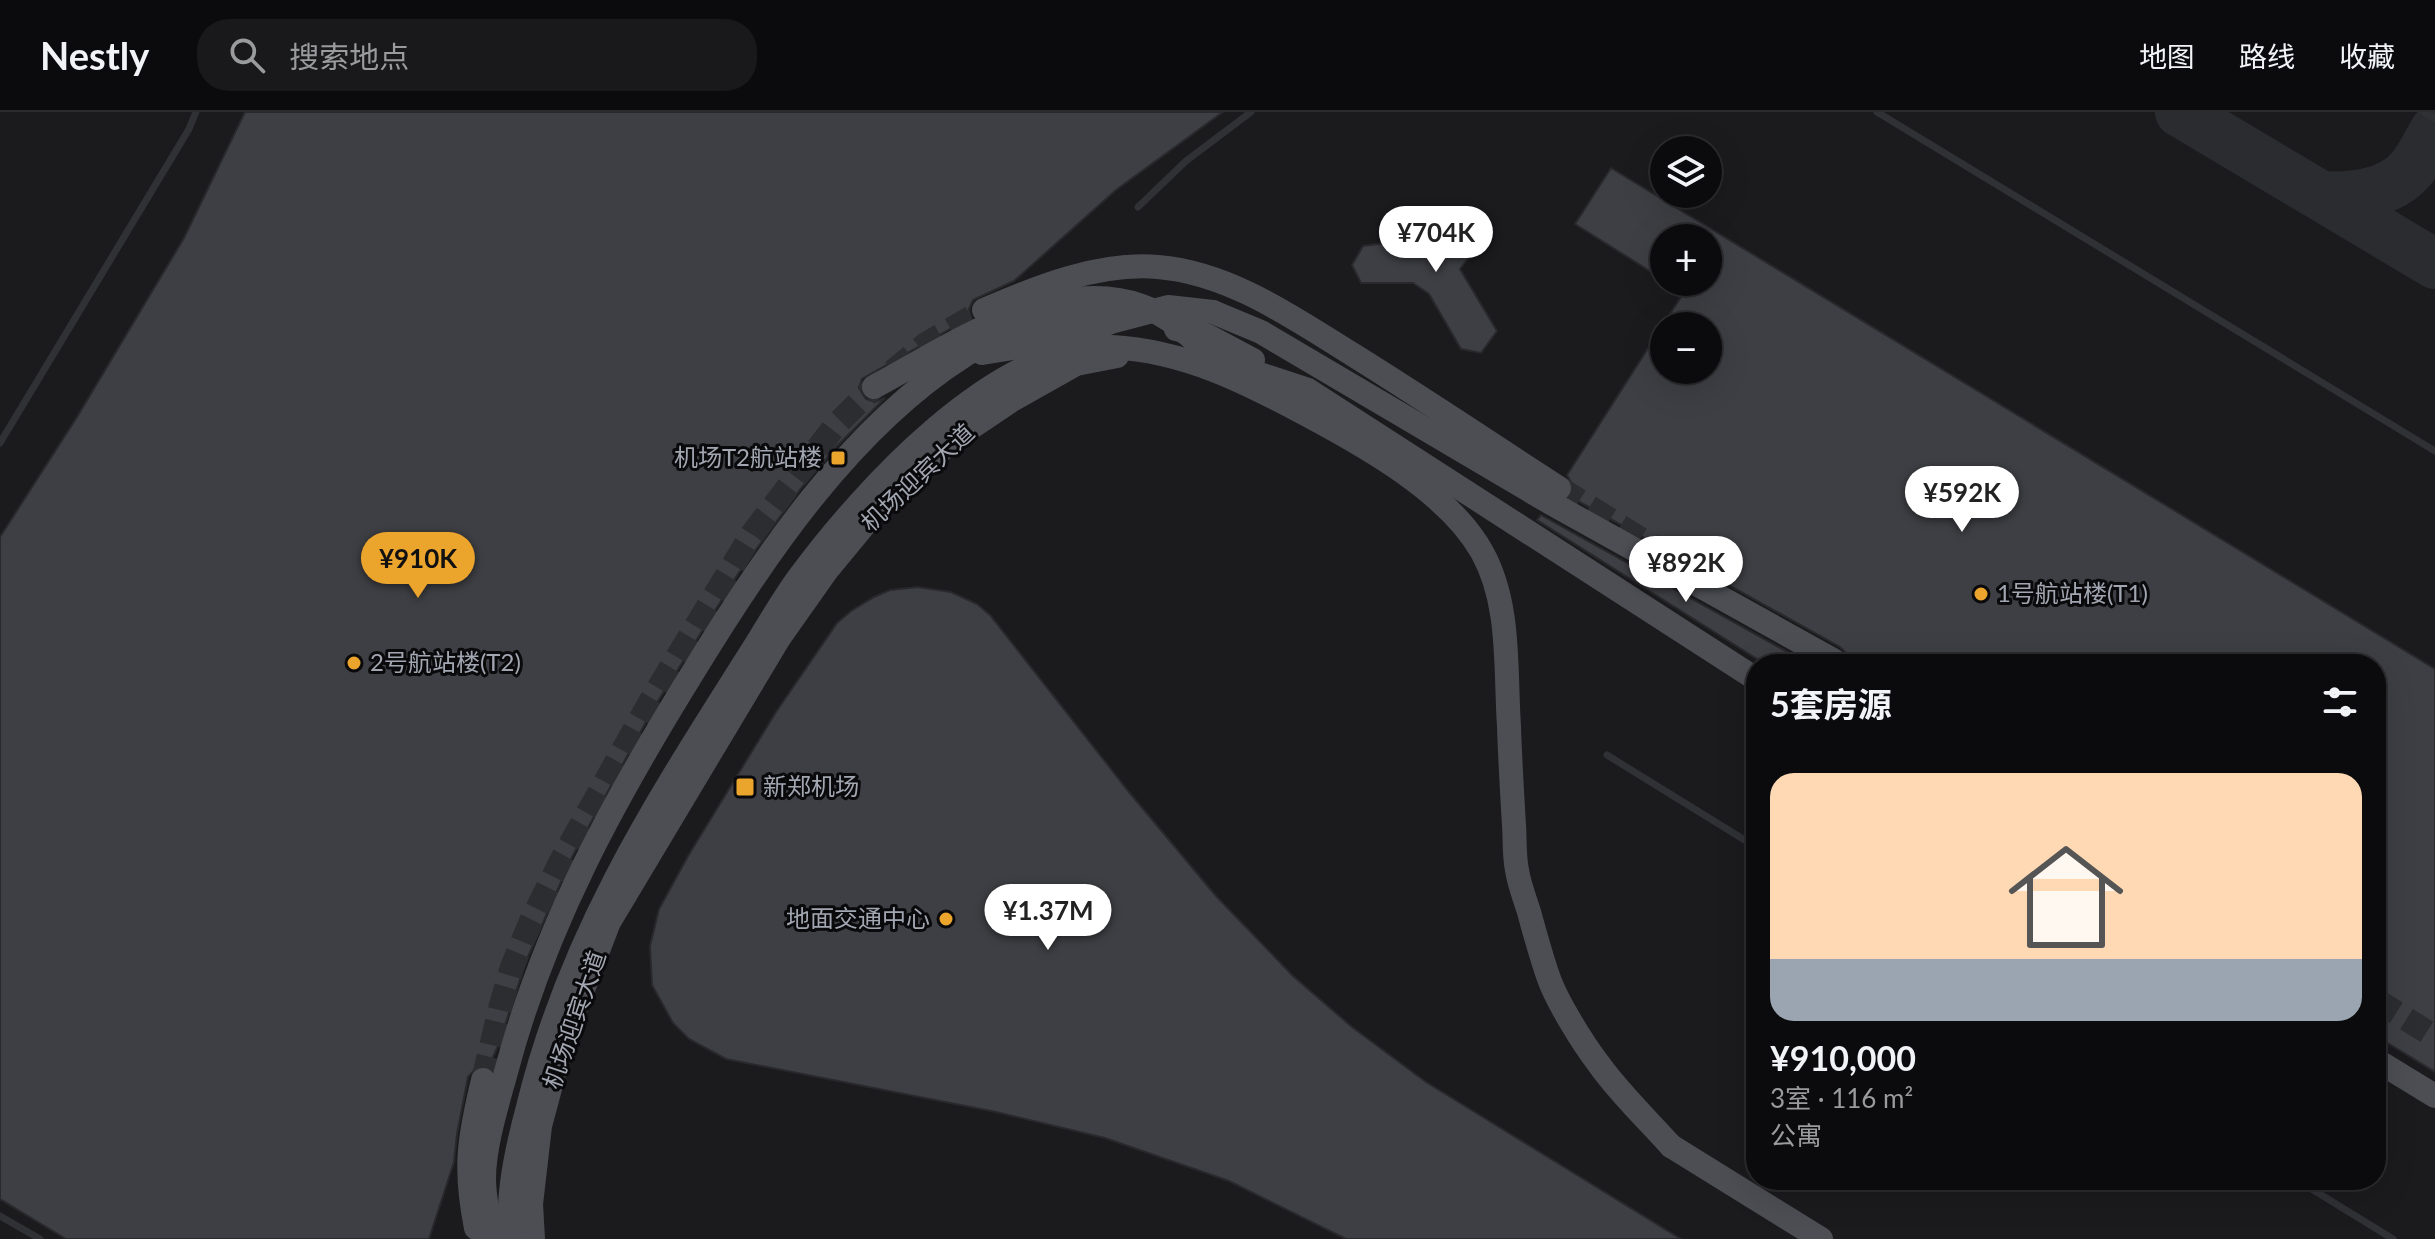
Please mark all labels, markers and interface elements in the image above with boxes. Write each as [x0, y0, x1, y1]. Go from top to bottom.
search box [197, 19, 757, 91]
text: Nestly [40, 32, 149, 78]
icon: search [225, 33, 269, 77]
text: 搜索地点 [289, 38, 409, 74]
text: 地图 [2139, 39, 2195, 73]
text: 路线 [2239, 39, 2295, 73]
text: 收藏 [2339, 39, 2395, 73]
map controls [1650, 136, 1722, 384]
button: layers [1650, 136, 1722, 208]
pin: ¥704K [1380, 206, 1492, 274]
text: ¥704K [1397, 216, 1475, 248]
button: + [1650, 224, 1722, 296]
button: − [1650, 312, 1722, 384]
street label: 机场迎宾大道 [854, 417, 980, 537]
place label: 机场T2航站楼 [674, 442, 822, 471]
marker: 机场T2航站楼 [829, 449, 847, 467]
pin: ¥592K [1906, 466, 2018, 534]
text: ¥592K [1923, 476, 2001, 508]
pin: ¥910K [362, 532, 474, 600]
pin: ¥892K [1630, 536, 1742, 604]
text: ¥910K [379, 542, 457, 574]
text: ¥892K [1647, 546, 1725, 578]
place label: 1号航站楼(T1) [1997, 578, 2148, 607]
marker: 1号航站楼(T1) [1972, 585, 1990, 603]
place label: 2号航站楼(T2) [370, 647, 521, 676]
marker: 2号航站楼(T2) [345, 654, 363, 672]
icon: filters [2318, 680, 2362, 724]
text: 5套房源 [1770, 683, 1892, 724]
place label: 新郑机场 [763, 771, 859, 800]
marker: 新郑机场 [734, 776, 756, 798]
icon: home [1994, 825, 2138, 969]
pin: ¥1.37M [983, 884, 1113, 952]
text: ¥1.37M [1002, 894, 1094, 926]
place label: 地面交通中心 [786, 903, 930, 932]
marker: 地面交通中心 [937, 910, 955, 928]
street label: 机场迎宾大道 [536, 947, 611, 1092]
text: ¥910,000 [1770, 1037, 1916, 1078]
text: 3室 · 116 m² [1770, 1082, 1913, 1114]
text: 公寓 [1770, 1119, 1822, 1151]

